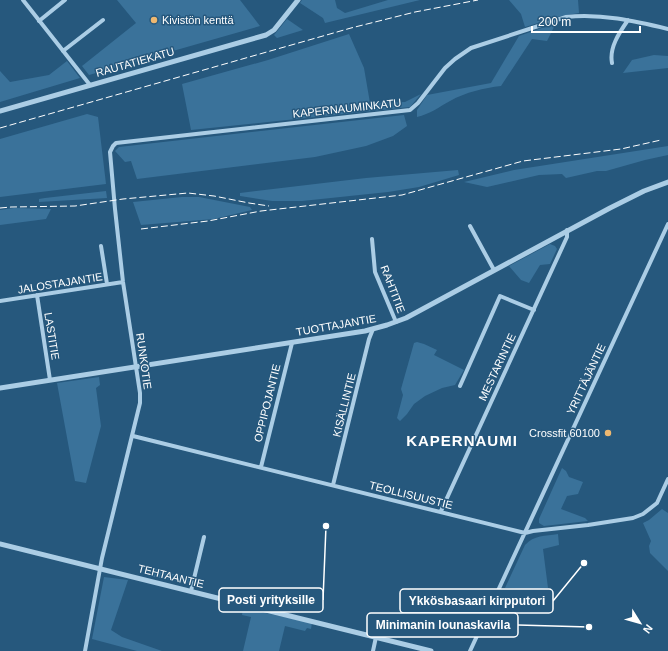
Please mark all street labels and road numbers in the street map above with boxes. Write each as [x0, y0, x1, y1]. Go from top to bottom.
street label: RAUTATIEKATU [94, 45, 176, 79]
street label: KAPERNAUMINKATU [292, 96, 402, 120]
street label: RAHTITIE [378, 263, 408, 315]
street label: JALOSTAJANTIE [17, 270, 103, 296]
street label: LASTITIE [42, 312, 62, 360]
street label: TUOTTAJANTIE [295, 312, 377, 338]
street label: MESTARINTIE [476, 331, 518, 403]
street label: RUNKOTIE [134, 332, 154, 390]
street label: YRITTÄJÄNTIE [564, 342, 608, 416]
street label: OPPIPOJANTIE [251, 363, 283, 443]
street label: KISÄLLINTIE [330, 372, 358, 438]
street label: TEOLLISUUSTIE [368, 479, 454, 511]
street label: TEHTAANTIE [137, 562, 205, 590]

